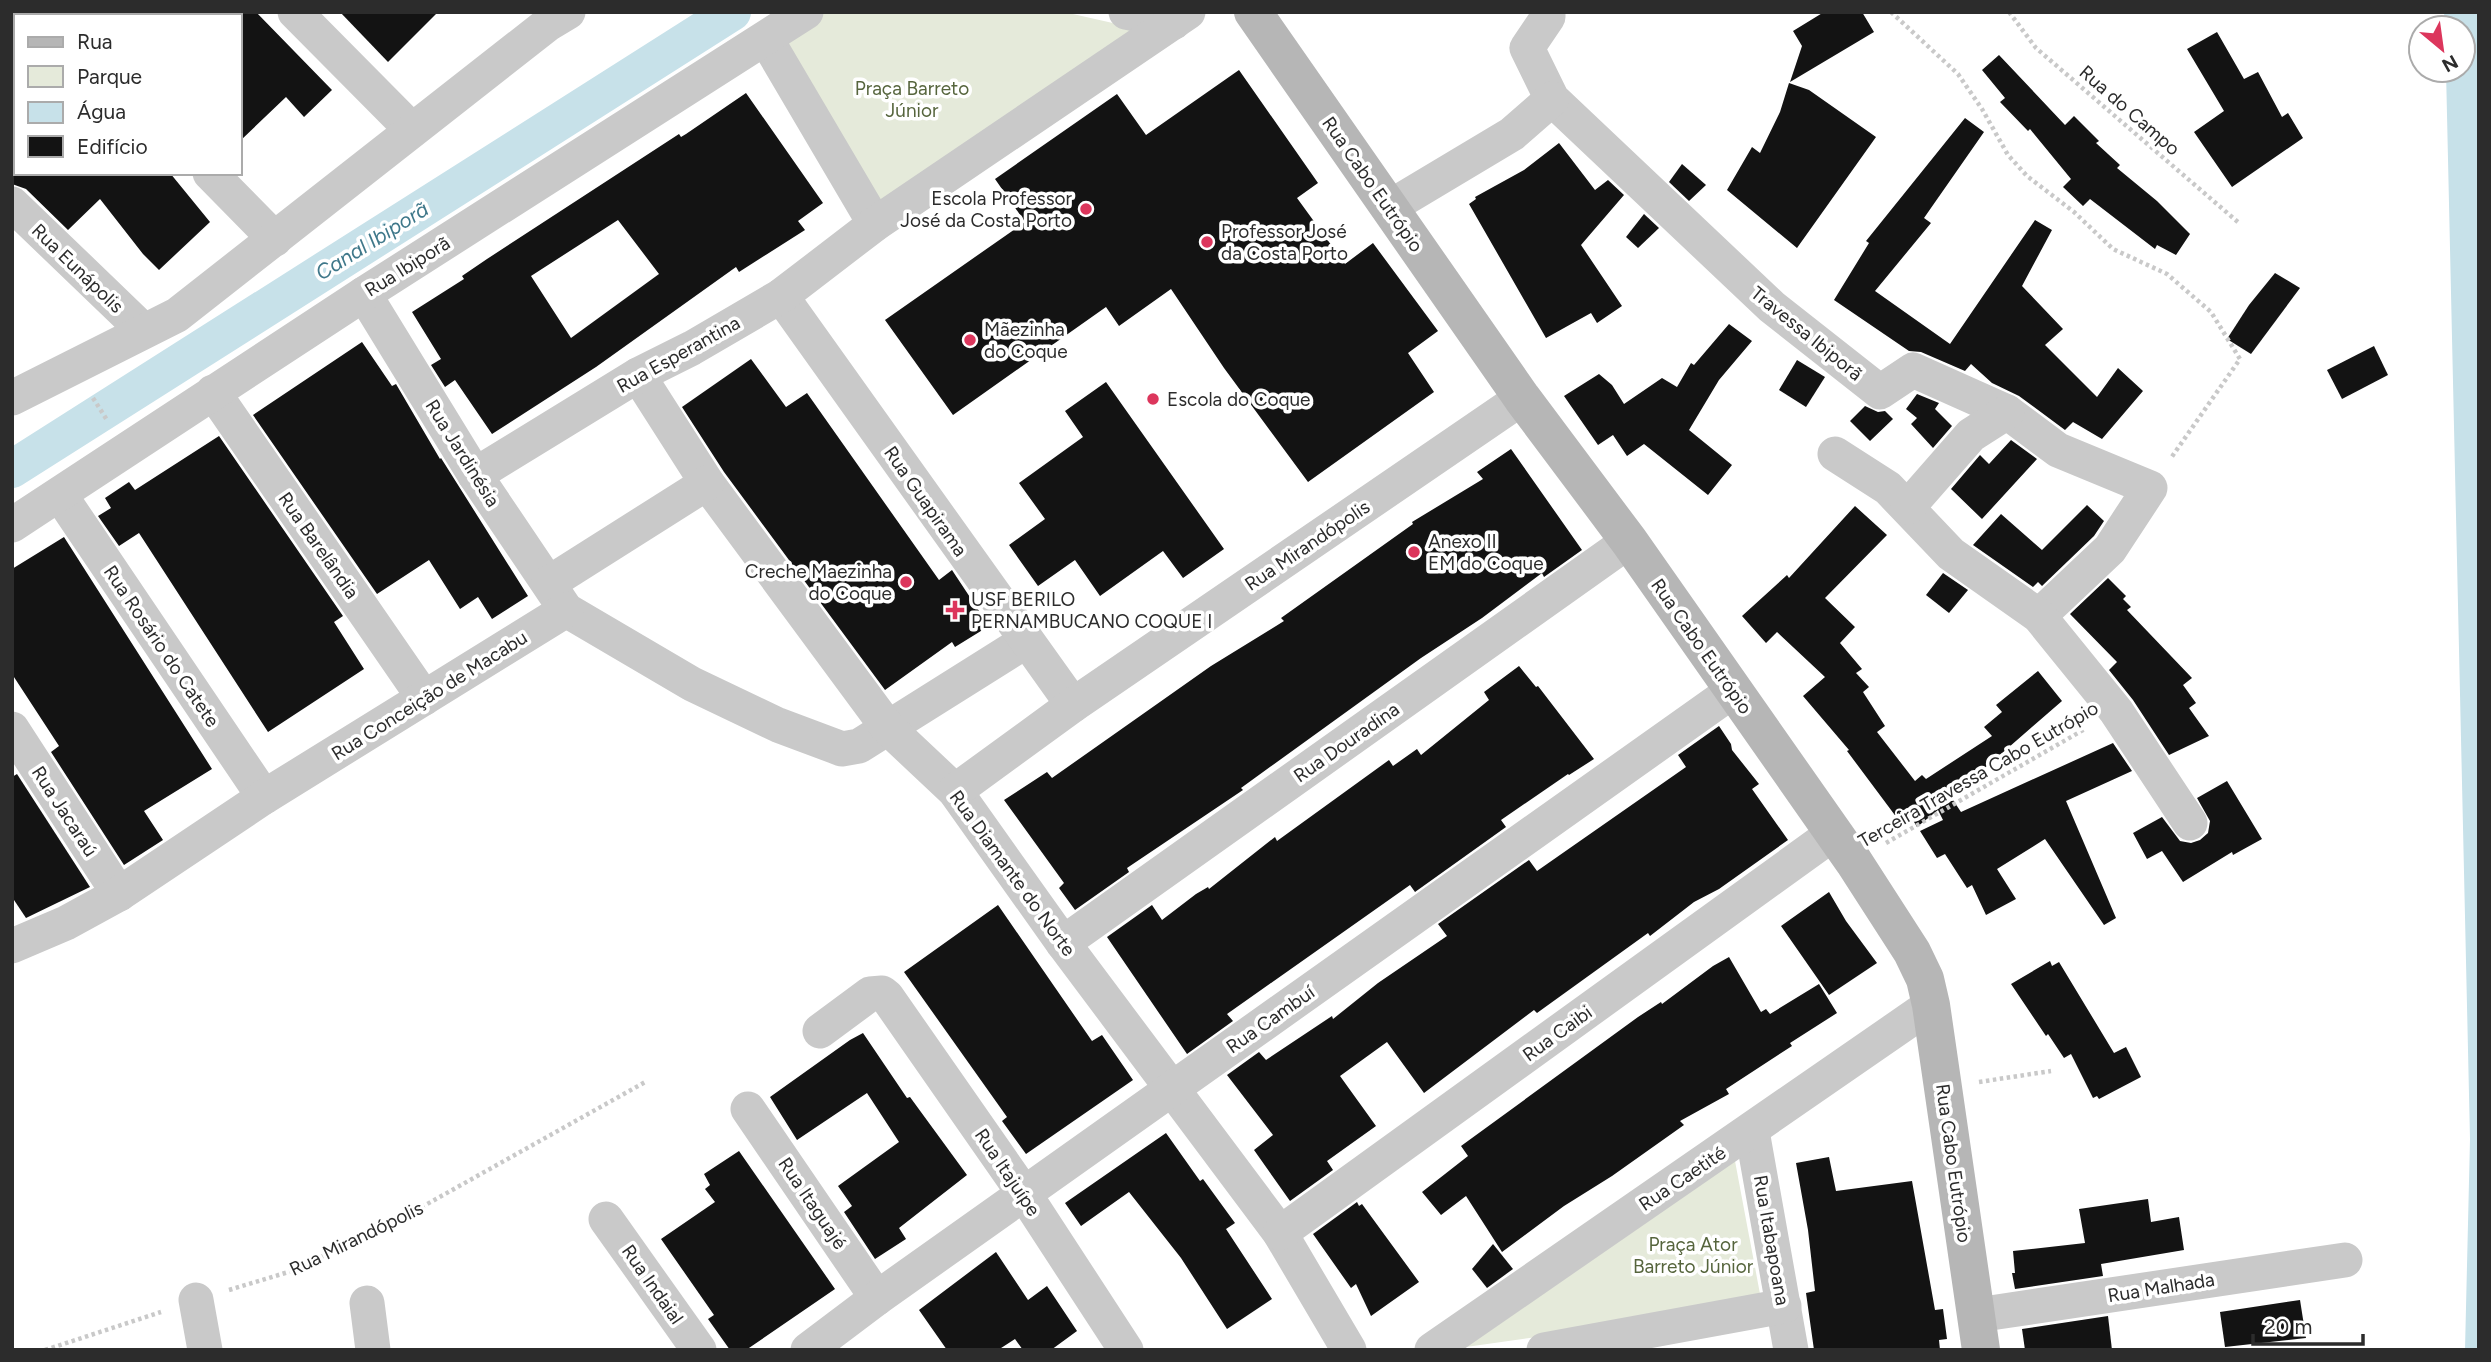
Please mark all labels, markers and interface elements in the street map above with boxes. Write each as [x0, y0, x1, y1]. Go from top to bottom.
legend [14, 14, 242, 175]
north arrow [2407, 14, 2477, 84]
text: Rua [77, 29, 113, 54]
text: N [2438, 50, 2462, 77]
street label: Rua do Campo [2075, 61, 2185, 160]
text: Parque [77, 64, 142, 89]
park label: Praça Barreto Júnior [855, 77, 969, 122]
text: Água [77, 99, 126, 124]
street label: Rua Cabo Eutrópio [1317, 112, 1428, 257]
text: Edifício [77, 134, 148, 159]
place label: Escola Professor José da Costa Porto [900, 187, 1073, 232]
water label: Canal Ibiporã [311, 196, 433, 285]
marker: Escola Professor José da Costa Porto [1078, 201, 1094, 217]
street label: Rua Eunápolis [27, 219, 128, 318]
place label: Professor José da Costa Porto [1221, 220, 1348, 265]
street label: Rua Ibiporã [360, 231, 454, 302]
marker: Professor José da Costa Porto [1199, 234, 1215, 250]
street label: Travessa Ibiporã [1746, 281, 1867, 385]
street label: Rua Esperantina [613, 311, 744, 398]
place label: Mãezinha do Coque [984, 318, 1068, 363]
marker: Mãezinha do Coque [962, 332, 978, 348]
place label: Escola do Coque [1167, 388, 1311, 411]
marker: Escola do Coque [1145, 391, 1161, 407]
street label: Rua Jardinésia [420, 395, 505, 511]
street label: Rua Guapirama [879, 442, 972, 561]
street label: Rua Barelândia [273, 488, 364, 603]
street label: Rua Mirandópolis [1240, 495, 1374, 596]
place label: Anexo II EM do Coque [1428, 530, 1544, 575]
marker: Anexo II EM do Coque [1406, 544, 1422, 560]
place label: Creche Maezinha do Coque [745, 560, 892, 605]
street label: Rua Rosário do Catete [99, 561, 224, 732]
marker: Creche Maezinha do Coque [898, 574, 914, 590]
street label: Rua Cabo Eutrópio [1646, 574, 1757, 719]
place label: USF BERILO PERNAMBUCANO COQUE I [971, 588, 1212, 633]
marker: USF BERILO PERNAMBUCANO COQUE I [945, 600, 965, 620]
street label: Rua Conceição de Macabu [327, 626, 531, 765]
street label: Terceira Travessa Cabo Eutrópio [1854, 696, 2102, 853]
street label: Rua Douradina [1289, 698, 1403, 787]
street label: Rua Jacaraú [27, 762, 102, 861]
street label: Rua Diamante do Norte [945, 786, 1080, 961]
street label: Rua Cambuí [1222, 980, 1320, 1058]
street label: Rua Caibi [1518, 1001, 1597, 1066]
street label: Rua Cabo Eutrópio [1931, 1082, 1976, 1244]
street label: Rua Itajuípe [970, 1124, 1045, 1220]
street label: Rua Caetité [1634, 1141, 1730, 1216]
street label: Rua Itaguajé [773, 1153, 852, 1254]
street label: Rua Itabapoana [1749, 1173, 1794, 1307]
street label: Rua Mirandópolis [286, 1196, 427, 1281]
park label: Praça Ator Barreto Júnior [1633, 1233, 1754, 1278]
street label: Rua Indaial [617, 1240, 688, 1328]
street label: Rua Malhada [2106, 1268, 2216, 1307]
scale bar [2253, 1302, 2363, 1346]
text: 20 m [2264, 1314, 2312, 1339]

